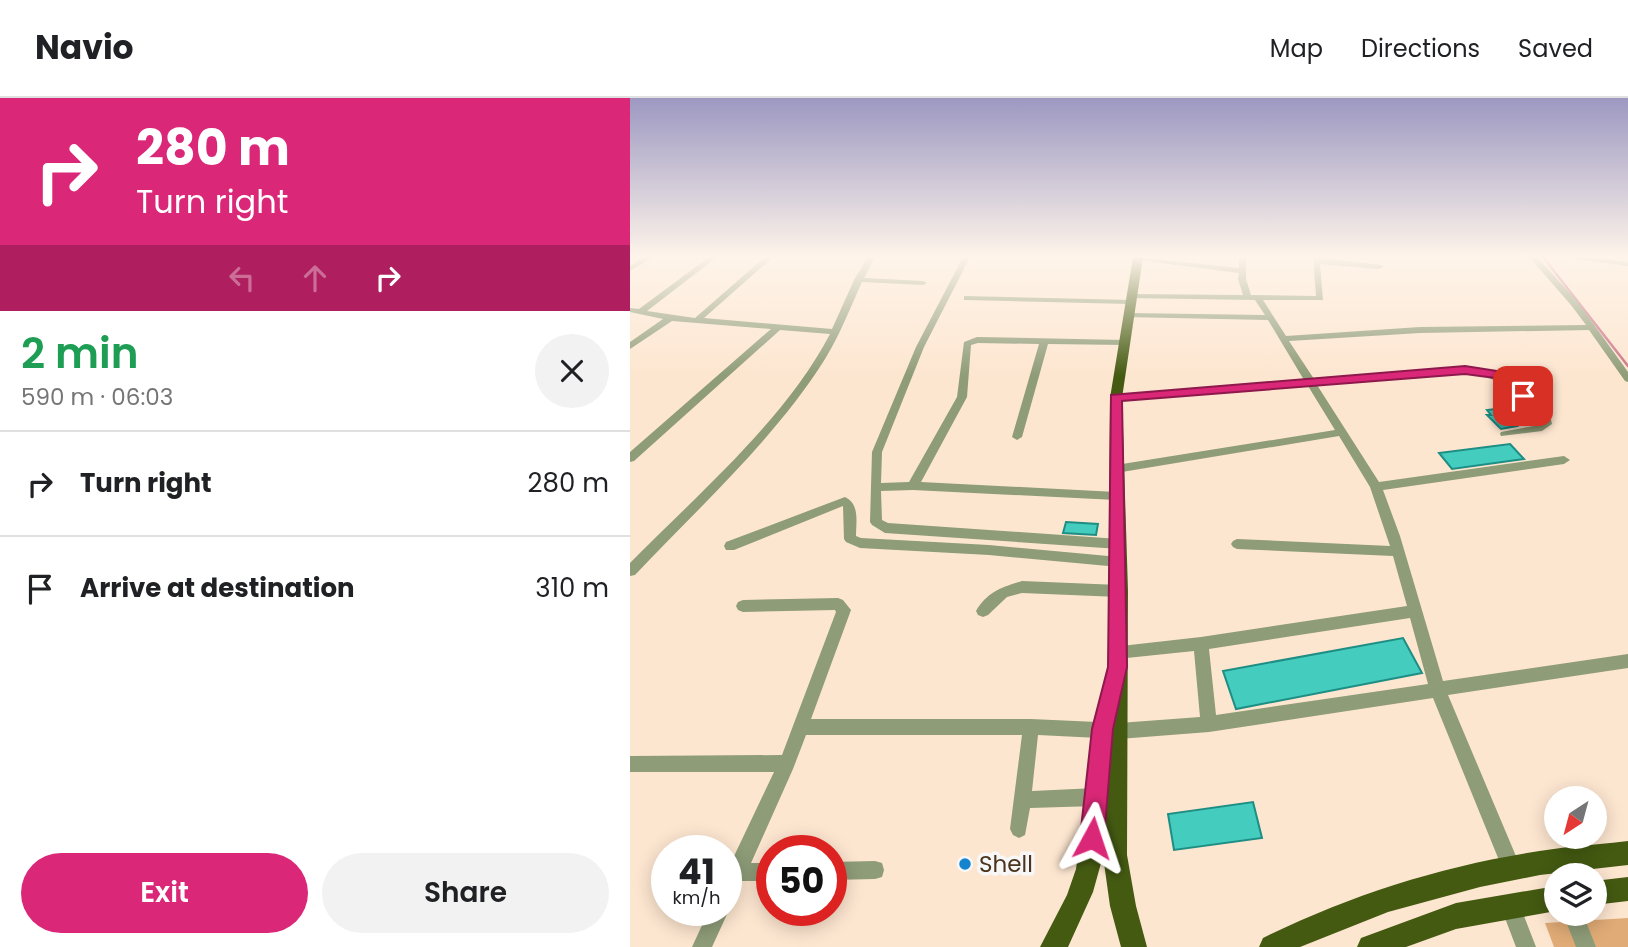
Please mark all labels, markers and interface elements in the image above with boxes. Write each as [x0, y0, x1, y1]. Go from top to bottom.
text: Navio [35, 24, 134, 71]
text: Map [1270, 32, 1323, 65]
text: Directions [1361, 32, 1480, 65]
text: Saved [1518, 32, 1593, 65]
text: 280 m [136, 114, 290, 182]
icon: right [21, 126, 112, 217]
text: Turn right [136, 179, 288, 224]
icon: left [223, 259, 261, 297]
icon: ahead [296, 259, 334, 297]
icon: right [369, 259, 407, 297]
text: 2 min [21, 324, 139, 383]
button: close [535, 334, 609, 408]
pin [1493, 366, 1553, 426]
icon: arrive [1504, 377, 1542, 415]
text: 590 m · 06:03 [21, 381, 173, 413]
icon: right [21, 465, 59, 503]
text: Turn right [80, 465, 212, 501]
text: 280 m [528, 465, 609, 501]
icon: arrive [21, 570, 59, 608]
text: Arrive at destination [80, 570, 355, 606]
text: 310 m [535, 570, 609, 606]
north arrow [1544, 786, 1606, 849]
map controls [1544, 786, 1607, 926]
position arrow [1055, 801, 1129, 875]
speed limit sign: 50 [756, 835, 847, 926]
text: 41 [678, 847, 715, 896]
place label: Shell [979, 848, 1033, 880]
button: Exit [21, 853, 308, 933]
button: Share [322, 853, 609, 933]
marker: Shell [957, 856, 973, 872]
button: layers [1544, 863, 1607, 926]
text: km/h [673, 885, 720, 910]

